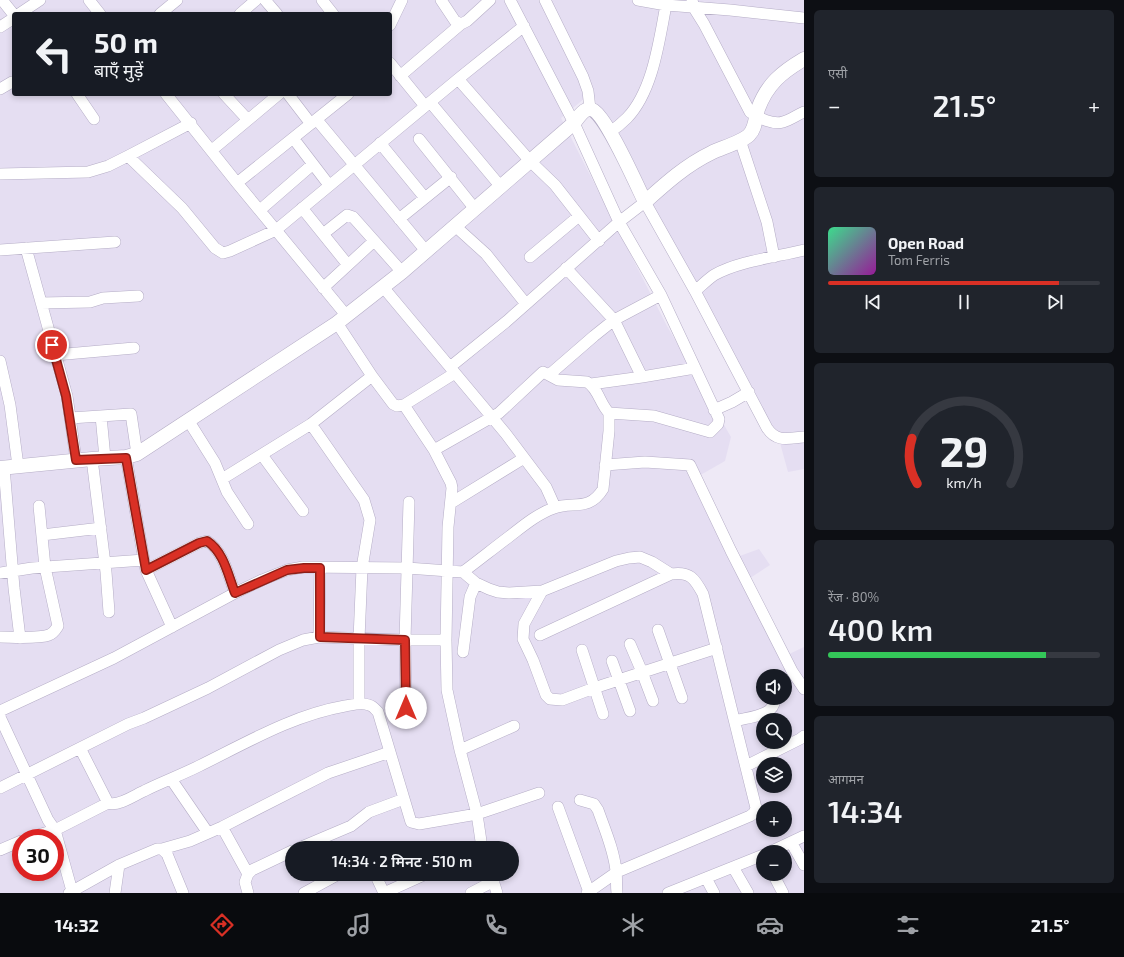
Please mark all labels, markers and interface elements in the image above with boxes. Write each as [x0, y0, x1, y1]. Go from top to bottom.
text: 50 m [94, 25, 158, 59]
icon: left [28, 28, 80, 80]
text: बाएँ मुड़ें [94, 59, 143, 81]
text: एसी [828, 65, 847, 81]
text: 21.5° [932, 87, 996, 123]
text: − [828, 92, 841, 118]
text: + [1088, 92, 1100, 118]
text: Open Road [888, 234, 964, 252]
text: Tom Ferris [888, 252, 950, 268]
icon: previous [862, 291, 884, 313]
icon: pause [953, 291, 975, 313]
icon: next [1044, 291, 1066, 313]
pin [35, 328, 69, 362]
icon: arrive [41, 334, 63, 356]
text: 29 [940, 425, 988, 475]
text: km/h [946, 474, 982, 491]
text: रेंज · 80% [828, 589, 879, 605]
text: 400 km [828, 611, 933, 647]
map controls [756, 669, 792, 881]
button: sound [756, 669, 792, 705]
position arrow [385, 687, 427, 729]
button: search [756, 713, 792, 749]
button: layers [756, 757, 792, 793]
text: आगमन [828, 771, 864, 787]
text: 14:34 [828, 793, 903, 829]
button: + [756, 801, 792, 837]
speed limit sign: 30 [12, 829, 64, 881]
button: − [756, 845, 792, 881]
text: 14:34 · 2 मिनट · 510 m [332, 852, 472, 870]
icon: directions [208, 911, 236, 939]
icon: music [345, 911, 373, 939]
icon: phone [482, 911, 510, 939]
icon: climate [619, 911, 647, 939]
icon: car [756, 911, 784, 939]
icon: filters [894, 911, 922, 939]
text: 14:32 [55, 914, 99, 936]
text: 21.5° [1031, 914, 1069, 936]

